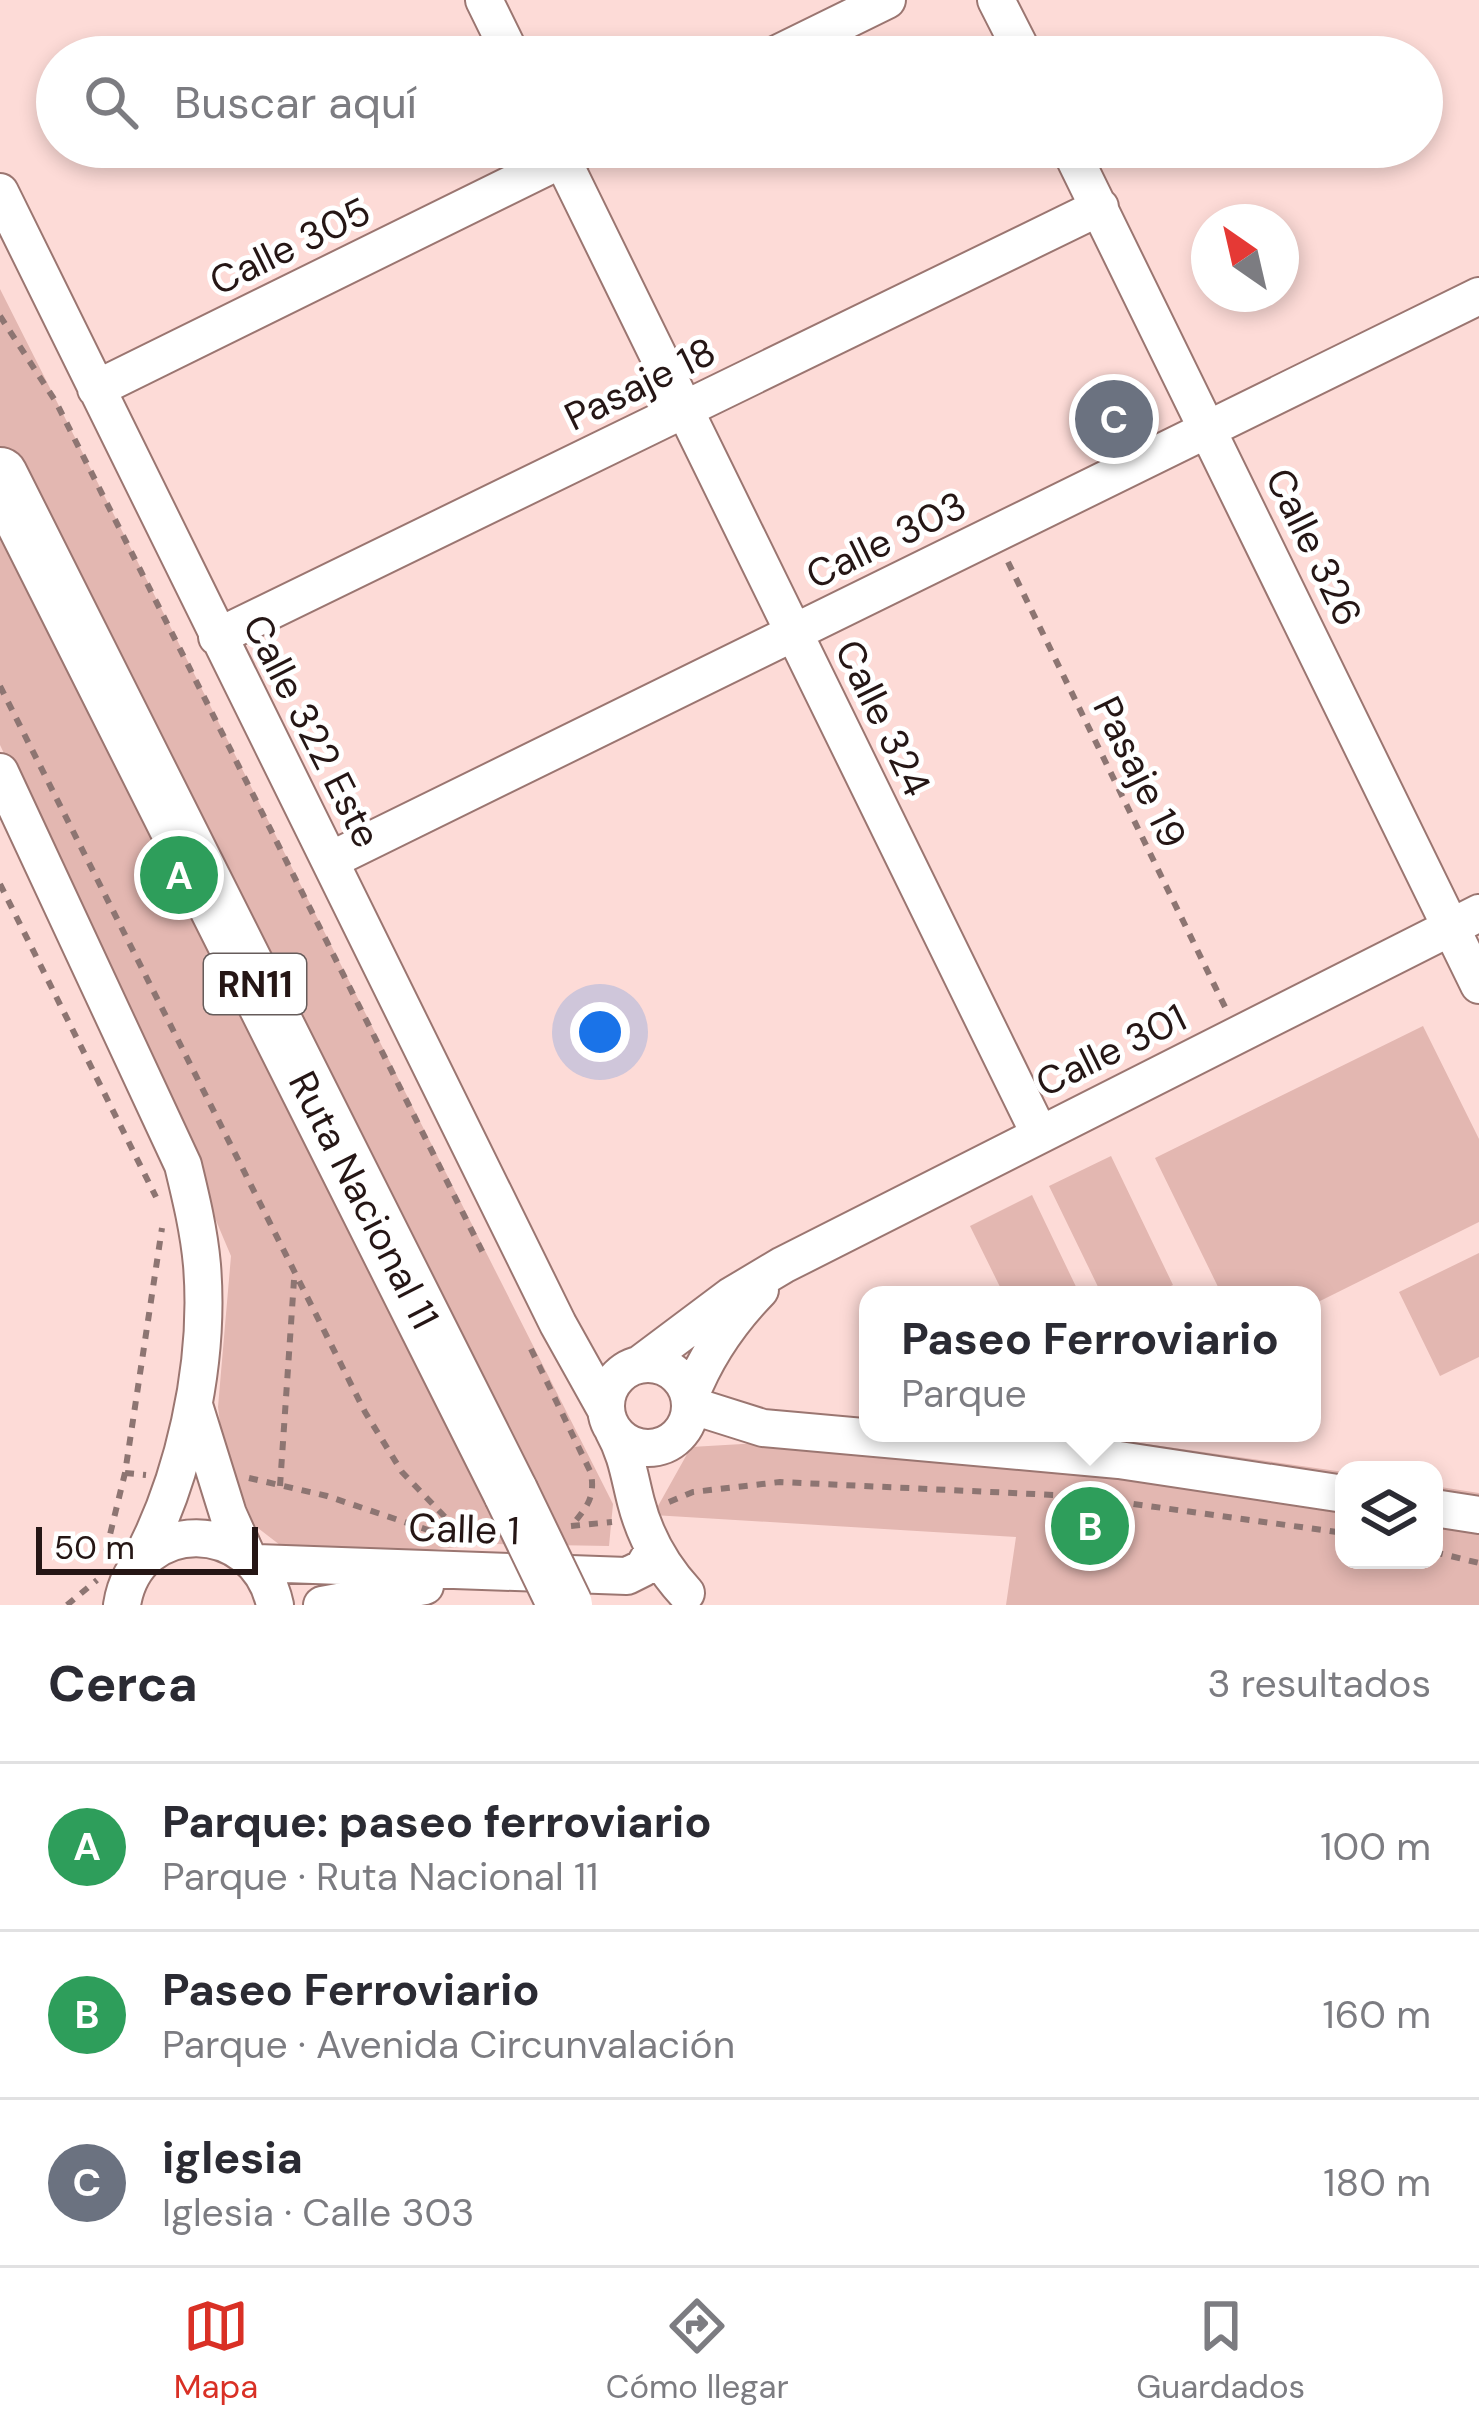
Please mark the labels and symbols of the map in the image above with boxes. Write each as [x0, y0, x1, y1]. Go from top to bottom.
street label: Calle 305 [201, 185, 379, 307]
north arrow [1191, 204, 1299, 312]
street label: Pasaje 18 [556, 326, 724, 442]
pin: C [1075, 374, 1153, 464]
street label: Calle 326 [1254, 460, 1374, 634]
street label: Calle 303 [798, 479, 974, 601]
street label: Calle 322 Este [231, 606, 393, 856]
street label: Calle 324 [823, 631, 943, 805]
street label: Pasaje 19 [1081, 688, 1199, 856]
pin: A [140, 830, 218, 920]
road number: RN11 [204, 954, 306, 1014]
street label: Calle 301 [1027, 992, 1195, 1108]
your location [570, 1002, 630, 1062]
street label: Ruta Nacional 11 [277, 1063, 451, 1337]
pin: B [1051, 1481, 1129, 1571]
street label: Calle 1 [408, 1502, 520, 1556]
scale bar [36, 1521, 258, 1574]

